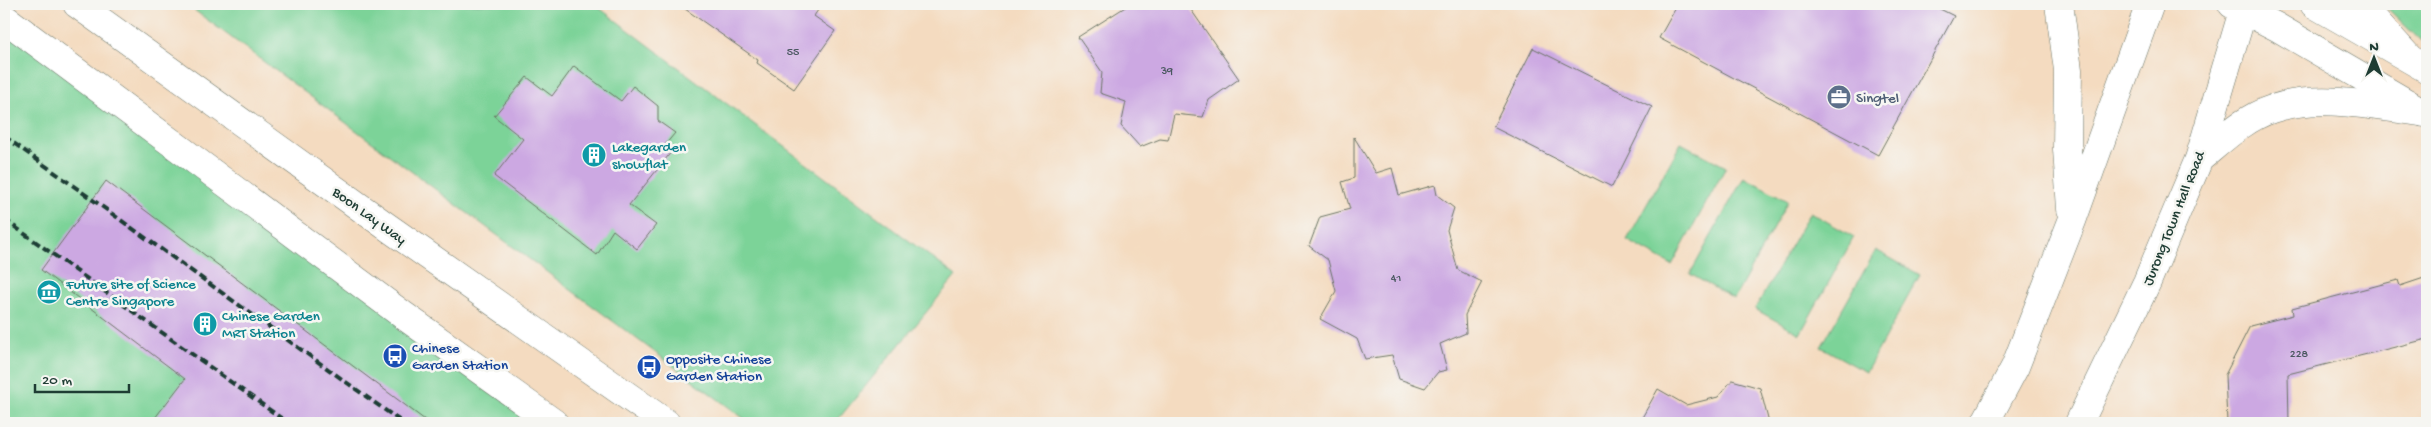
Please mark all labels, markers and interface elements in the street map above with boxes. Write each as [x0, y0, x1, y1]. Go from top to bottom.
north arrow [2348, 32, 2398, 82]
text: N [2369, 39, 2379, 56]
house number: 55 [787, 46, 799, 60]
house number: 39 [1160, 65, 1173, 79]
office icon: Singtel [1826, 84, 1852, 110]
place label: Singtel [1856, 90, 1899, 108]
place label: Lakegarden showflat [612, 139, 686, 174]
building icon: Lakegarden showflat [581, 142, 607, 168]
street label: Jurong Town Hall Road [2140, 148, 2210, 288]
street label: Boon Lay Way [327, 183, 410, 250]
house number: 41 [1391, 272, 1401, 286]
place label: Future site of Science Centre Singapore [65, 276, 196, 311]
museum icon: Future site of Science Centre Singapore [36, 279, 62, 305]
place label: Chinese Garden MRT Station [222, 308, 320, 343]
building icon: Chinese Garden MRT Station [192, 311, 218, 337]
place label: Chinese Garden Station [412, 340, 508, 375]
bus stop icon: Chinese Garden Station [382, 343, 408, 369]
house number: 228 [2290, 348, 2309, 362]
place label: Opposite Chinese Garden Station [666, 351, 772, 386]
bus stop icon: Opposite Chinese Garden Station [636, 354, 662, 380]
scale bar [35, 362, 129, 394]
text: 20 m [42, 372, 72, 390]

